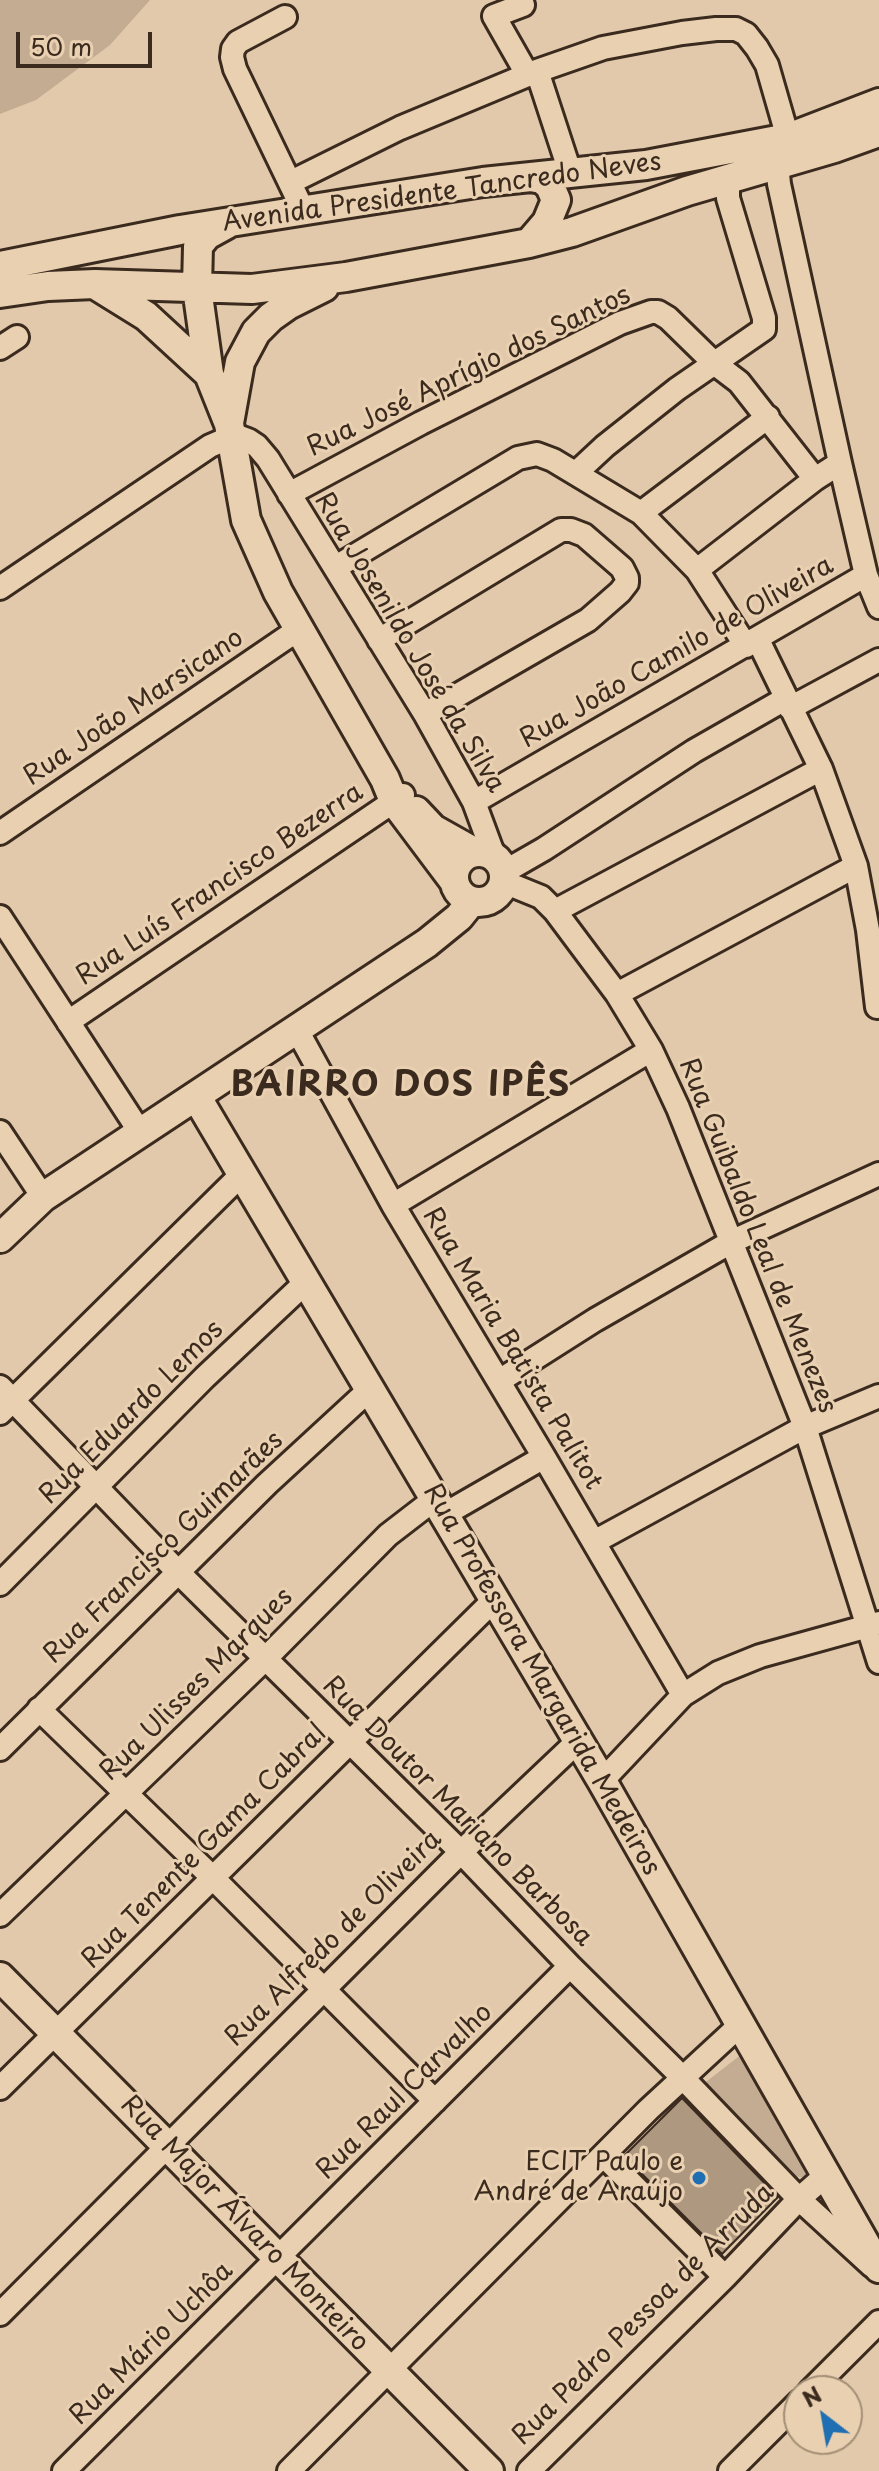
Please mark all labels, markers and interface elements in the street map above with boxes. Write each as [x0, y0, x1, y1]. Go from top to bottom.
scale bar [20, 16, 156, 66]
text: 50 m [30, 28, 92, 64]
street label: Avenida Presidente Tancredo Neves [221, 147, 663, 239]
street label: Rua José Aprígio dos Santos [302, 280, 636, 464]
street label: Rua Josenildo José da Silva [307, 487, 511, 799]
street label: Rua João Camilo de Oliveira [515, 550, 839, 756]
street label: Rua João Marsicano [18, 623, 250, 793]
street label: Rua Luís Francisco Bezerra [71, 777, 369, 993]
street label: Rua Guibaldo Leal de Menezes [671, 1054, 843, 1418]
district label: BAIRRO DOS IPÊS [230, 1067, 572, 1107]
street label: Rua Maria Batista Palitot [415, 1202, 609, 1496]
street label: Rua Eduardo Lemos [34, 1315, 230, 1511]
street label: Rua Francisco Guimarães [38, 1425, 290, 1671]
street label: Rua Professora Margarida Medeiros [416, 1479, 666, 1881]
street label: Rua Ulisses Marques [94, 1582, 300, 1788]
street label: Rua Doutor Mariano Barbosa [315, 1670, 599, 1954]
street label: Rua Tenente Gama Cabral [76, 1718, 334, 1976]
street label: Rua Alfredo de Oliveira [219, 1824, 449, 2054]
street label: Rua Raul Carvalho [311, 1998, 499, 2186]
street label: Rua Major Álvaro Monteiro [113, 2090, 375, 2358]
place label: ECIT Paulo e André de Araújo [474, 2147, 683, 2208]
marker: ECIT Paulo e André de Araújo [690, 2169, 708, 2187]
street label: Rua Pedro Pessoa de Arruda [507, 2178, 781, 2452]
street label: Rua Mário Uchôa [64, 2256, 240, 2432]
north arrow [783, 2375, 863, 2455]
text: N [795, 2377, 827, 2414]

